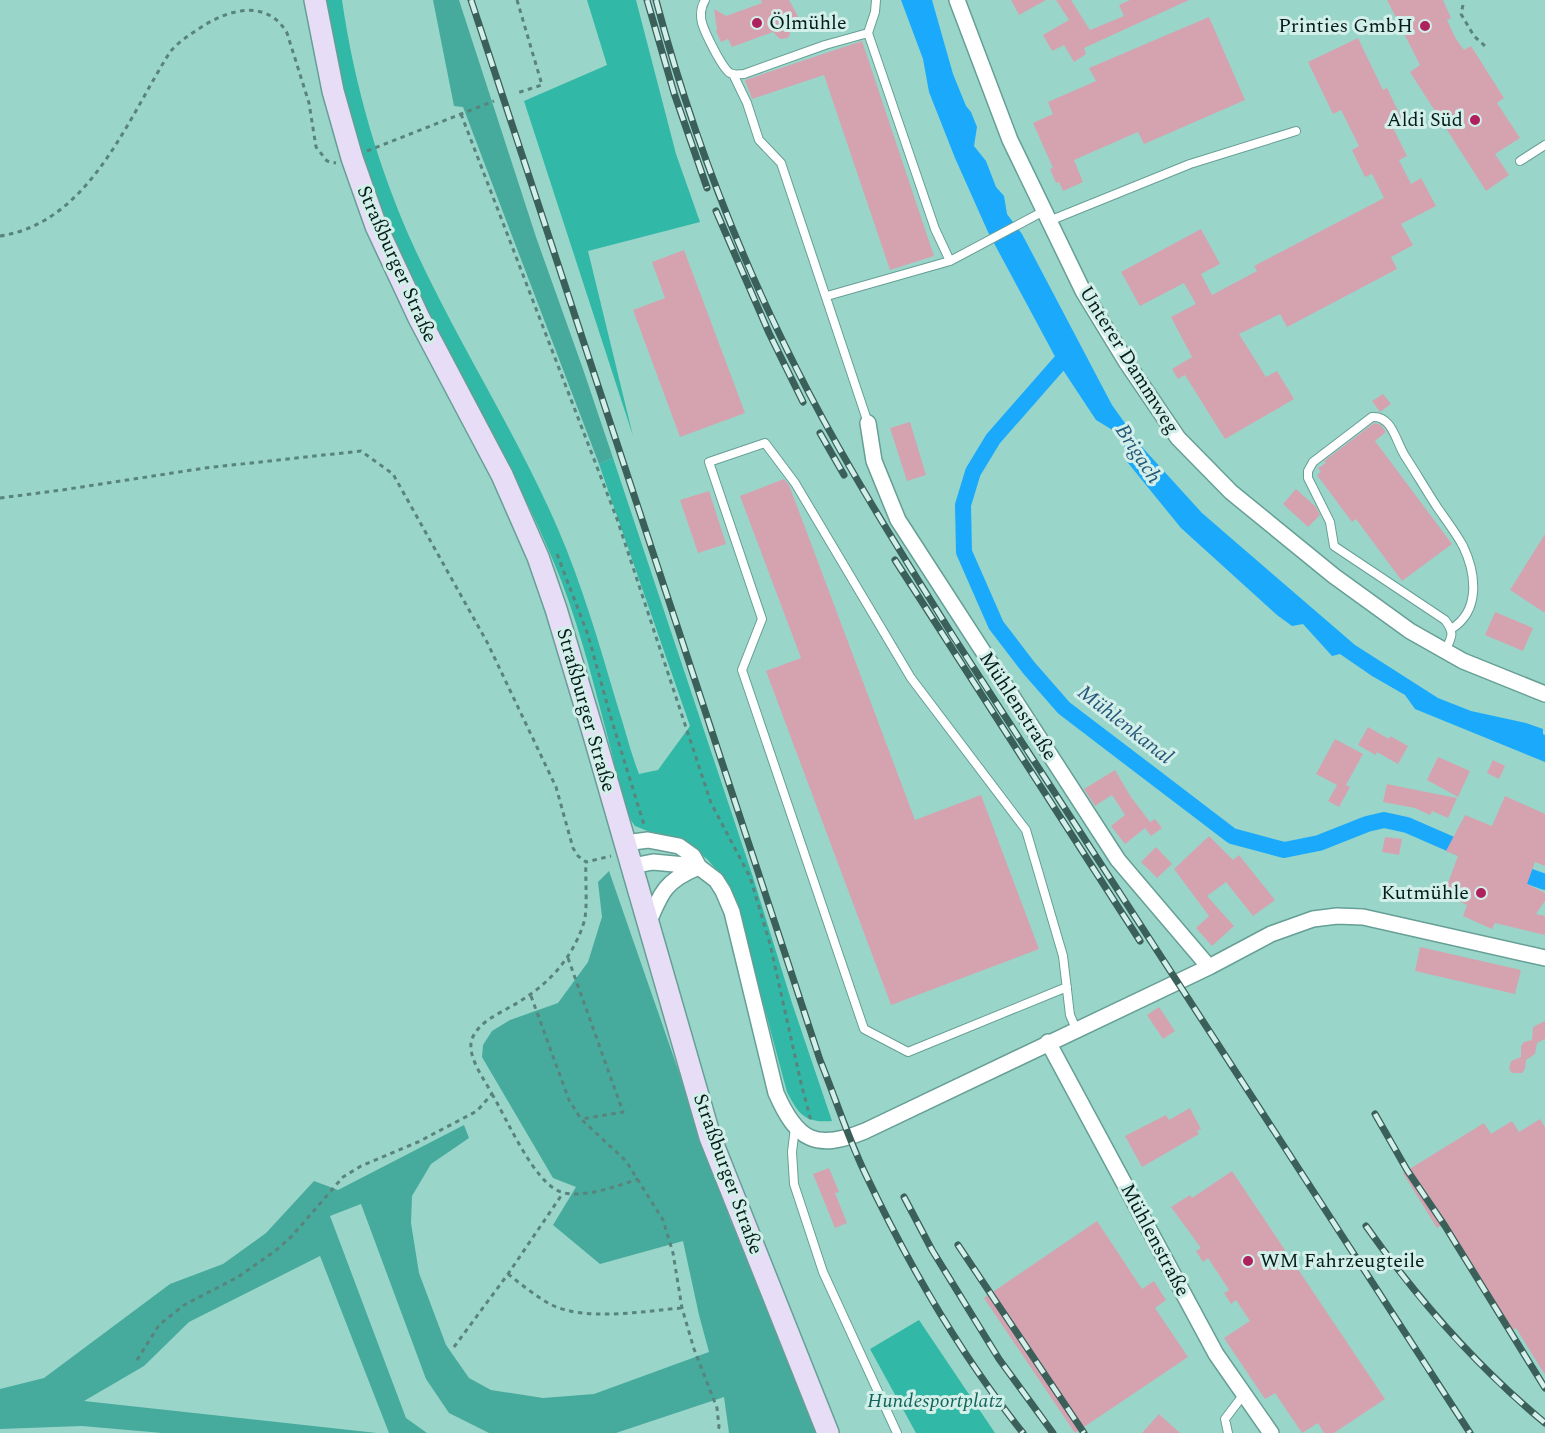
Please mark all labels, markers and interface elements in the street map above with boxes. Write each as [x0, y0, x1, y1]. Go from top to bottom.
place label: Ölmühle [769, 8, 847, 38]
place label: Printies GmbH [1278, 11, 1413, 41]
marker: Ölmühle [750, 16, 764, 30]
marker: Printies GmbH [1418, 19, 1432, 33]
place label: Aldi Süd [1387, 105, 1463, 135]
marker: Aldi Süd [1468, 113, 1482, 127]
street label: Straßburger Straße [349, 181, 445, 347]
street label: Unterer Dammweg [1071, 280, 1187, 440]
water label: Brigach [1107, 418, 1169, 491]
street label: Straßburger Straße [548, 625, 624, 795]
street label: Mühlenstraße [971, 646, 1065, 766]
water label: Mühlenkanal [1070, 677, 1180, 773]
place label: Kutmühle [1381, 878, 1469, 908]
marker: Kutmühle [1474, 886, 1488, 900]
street label: Straßburger Straße [685, 1089, 771, 1259]
street label: Mühlenstraße [1113, 1178, 1197, 1302]
place label: WM Fahrzeugteile [1260, 1246, 1425, 1276]
marker: WM Fahrzeugteile [1241, 1254, 1255, 1268]
park label: Hundesportplatz [867, 1386, 1003, 1416]

